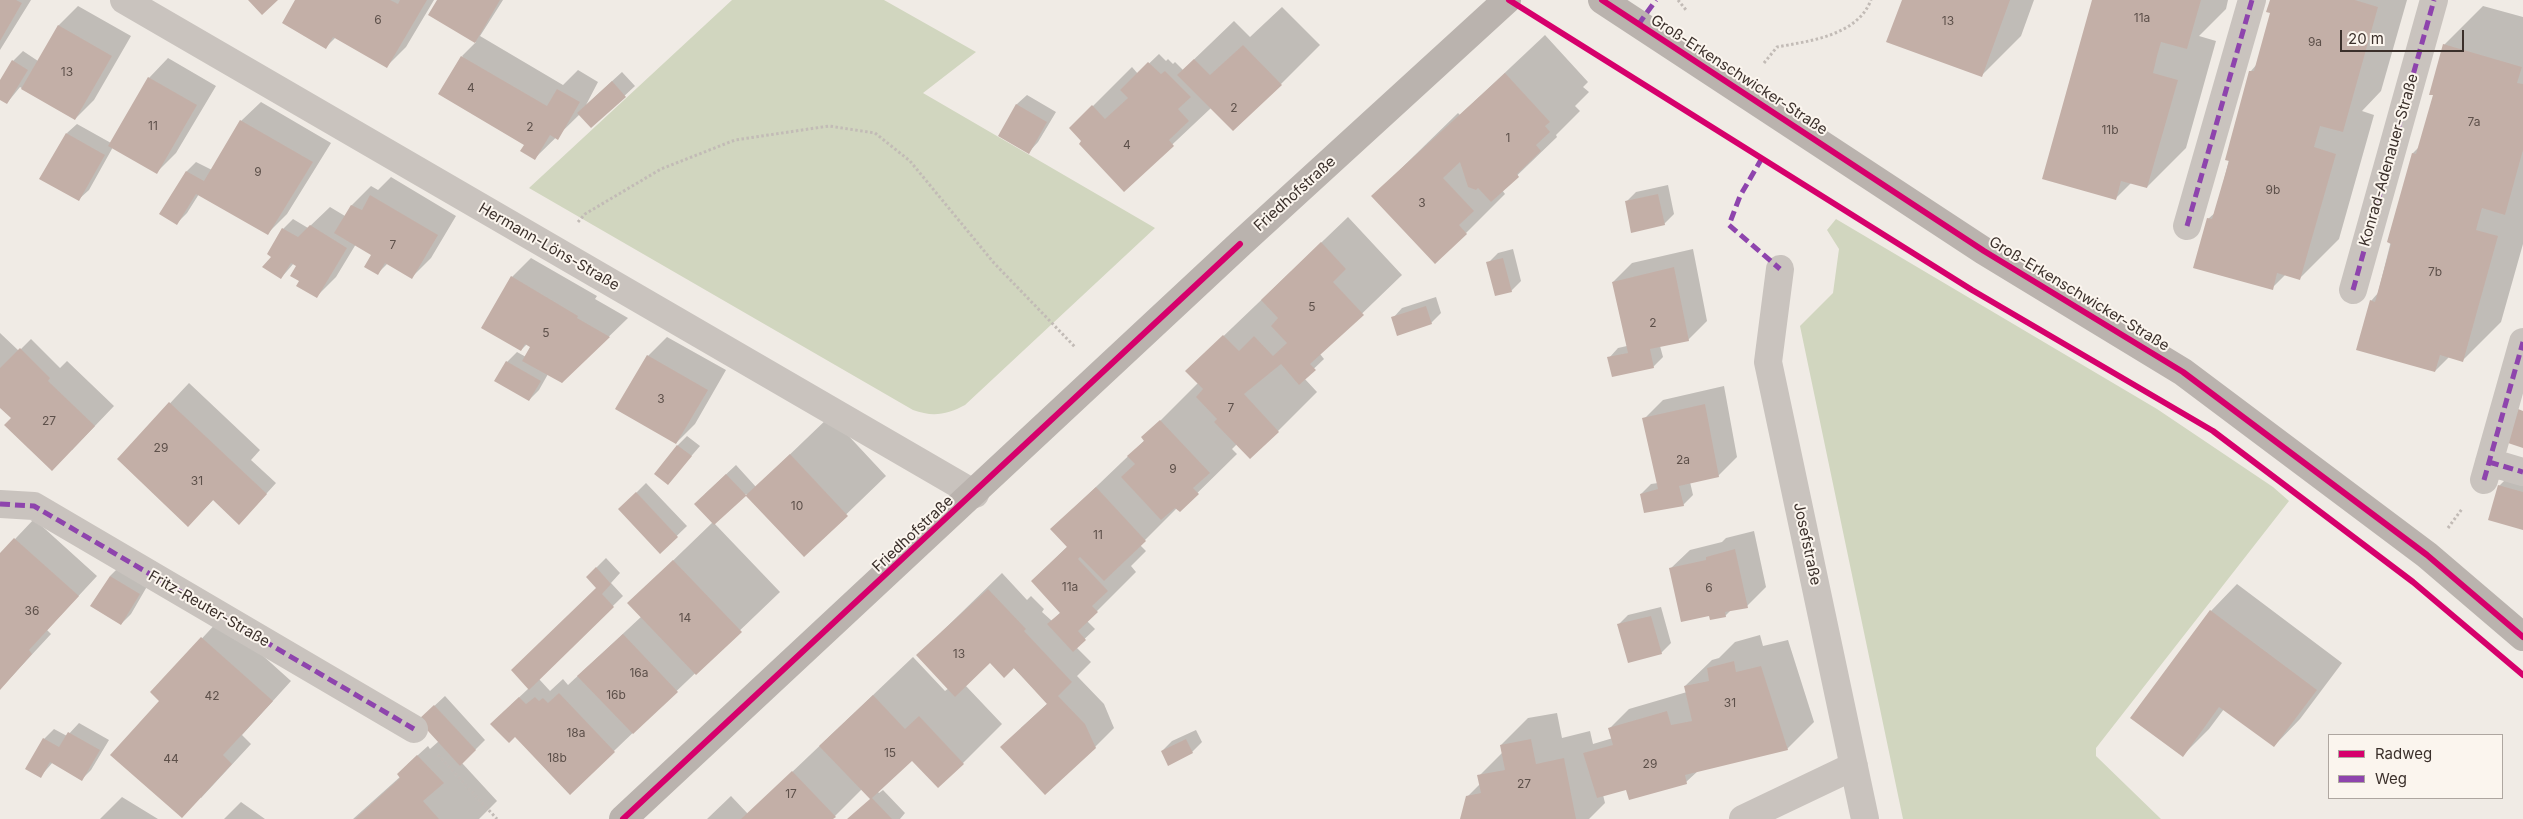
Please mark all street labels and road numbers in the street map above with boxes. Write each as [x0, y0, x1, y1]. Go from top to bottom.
street label: Groß-Erkenschwicker-Straße [1647, 11, 1831, 139]
street label: Konrad-Adenauer-Straße [2356, 72, 2422, 248]
street label: Friedhofstraße [1250, 153, 1340, 235]
street label: Hermann-Löns-Straße [475, 199, 623, 295]
street label: Groß-Erkenschwicker-Straße [1986, 233, 2172, 355]
street label: Friedhofstraße [869, 492, 957, 576]
street label: Josefstraße [1789, 501, 1825, 587]
street label: Fritz-Reuter-Straße [145, 567, 273, 651]

